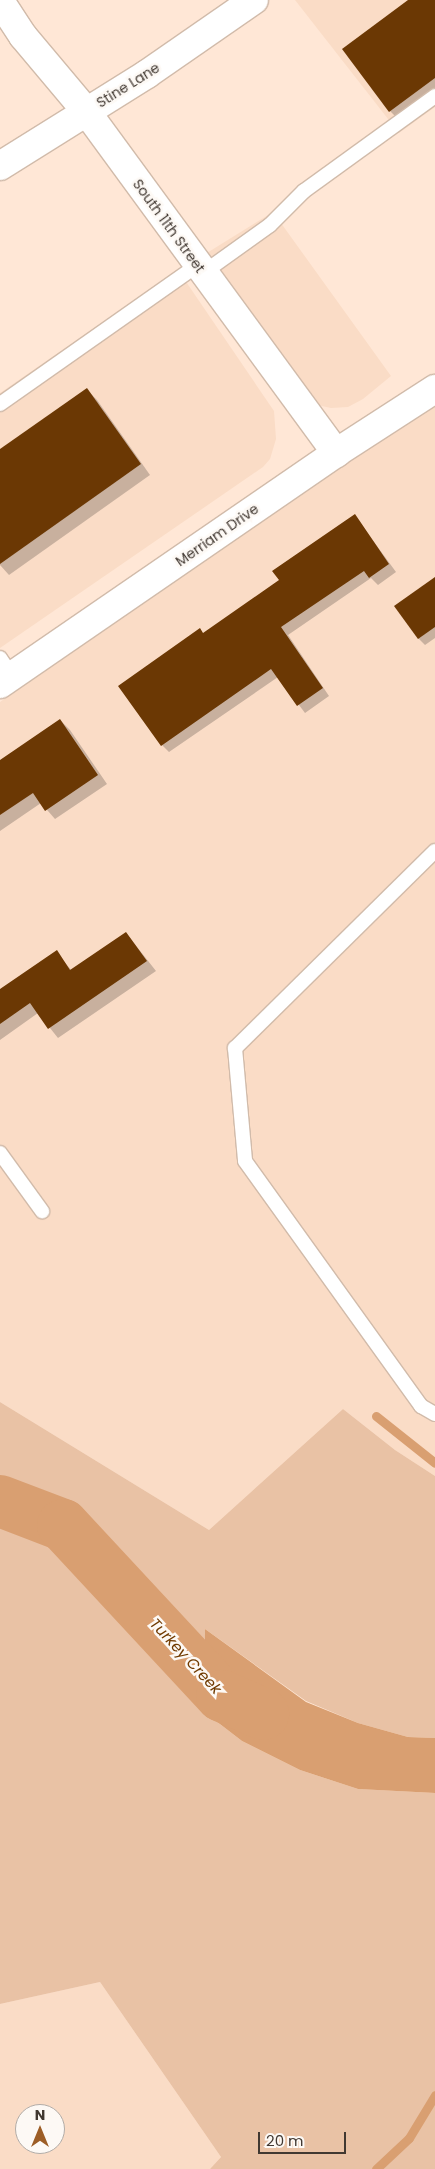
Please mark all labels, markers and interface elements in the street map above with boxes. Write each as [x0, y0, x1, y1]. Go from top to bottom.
street label: Stine Lane [93, 59, 163, 111]
street label: South 11th Street [129, 176, 209, 276]
street label: Merriam Drive [172, 500, 262, 570]
water label: Turkey Creek [146, 1614, 226, 1698]
north arrow [15, 2104, 65, 2154]
text: N [35, 2105, 45, 2125]
scale bar [260, 2122, 348, 2154]
text: 20 m [266, 2130, 304, 2151]

